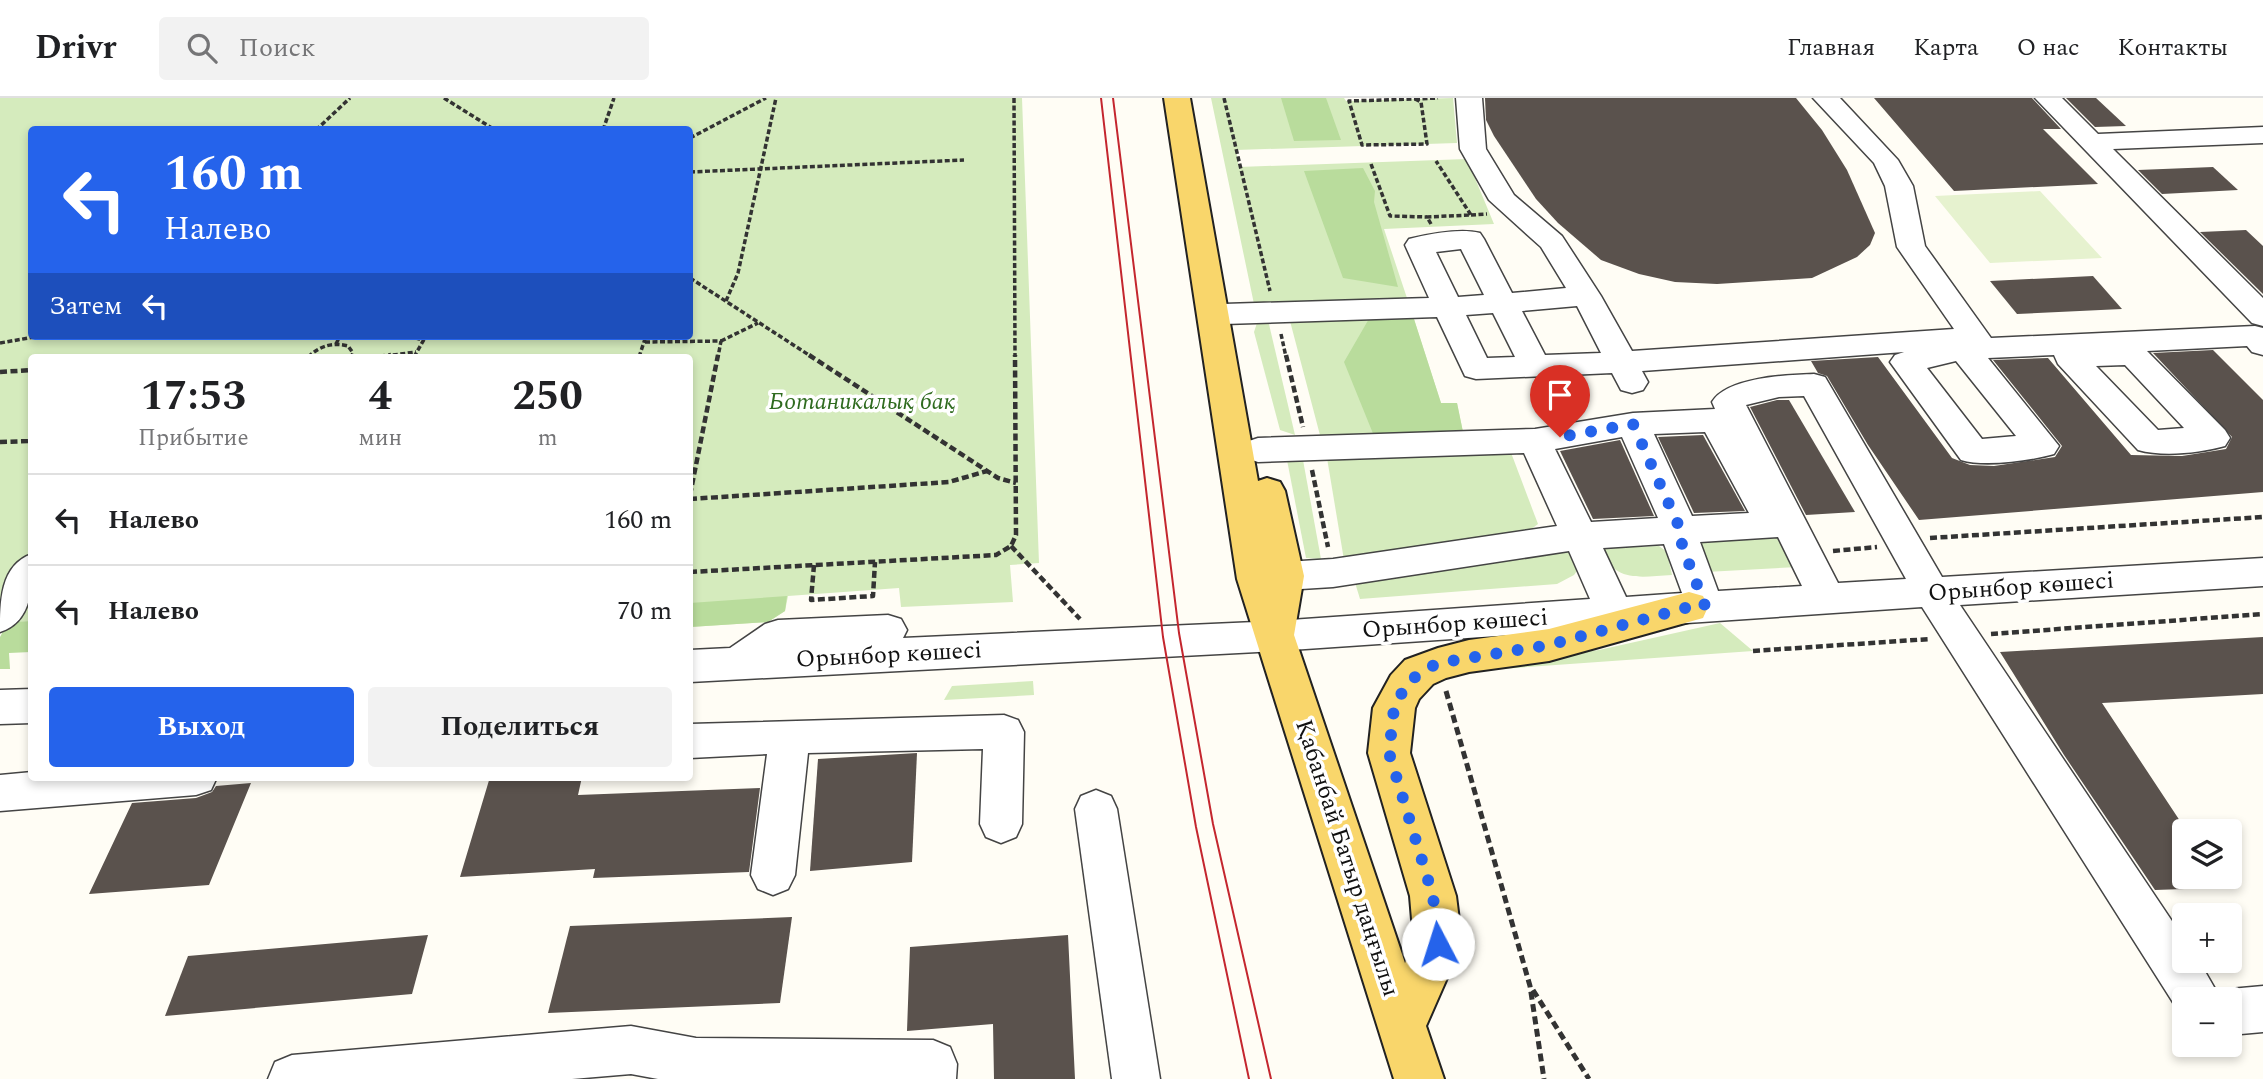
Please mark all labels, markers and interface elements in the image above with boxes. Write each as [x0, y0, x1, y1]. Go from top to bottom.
search box [159, 17, 649, 80]
text: Drivr [35, 23, 117, 73]
text: Поиск [239, 28, 316, 68]
icon: search [183, 29, 221, 67]
text: Главная [1787, 30, 1875, 66]
text: Карта [1913, 30, 1979, 66]
text: О нас [2017, 30, 2080, 66]
text: Контакты [2118, 30, 2228, 66]
text: 160 m [164, 137, 303, 212]
icon: left [49, 154, 140, 245]
text: Налево [164, 205, 272, 254]
text: Затем [49, 286, 122, 326]
icon: left [136, 287, 174, 325]
text: 17:53 [141, 365, 246, 428]
text: 4 [369, 365, 392, 428]
text: 250 [512, 365, 583, 428]
pin [1530, 365, 1590, 437]
icon: arrive [1541, 376, 1579, 414]
park label: Ботаникалық бақ [769, 384, 956, 420]
text: Прибытие [138, 421, 249, 456]
text: мин [359, 421, 402, 456]
text: m [538, 421, 557, 456]
text: Налево [108, 500, 199, 540]
text: 160 m [604, 500, 672, 540]
icon: left [49, 501, 87, 539]
street label: Орынбор көшесі [1927, 563, 2115, 611]
text: Налево [108, 591, 199, 631]
text: 70 m [617, 591, 672, 631]
icon: left [49, 592, 87, 630]
street label: Орынбор көшесі [1361, 600, 1549, 648]
street label: Орынбор көшесі [795, 632, 983, 678]
button: Выход [49, 687, 354, 767]
button: Поделиться [368, 687, 672, 767]
street label: Қабанбай Батыр даңғылы [1285, 715, 1409, 1001]
map controls [2172, 819, 2242, 1057]
button: layers [2172, 819, 2242, 889]
button: + [2172, 903, 2242, 973]
position arrow [1401, 907, 1475, 981]
button: − [2172, 987, 2242, 1057]

